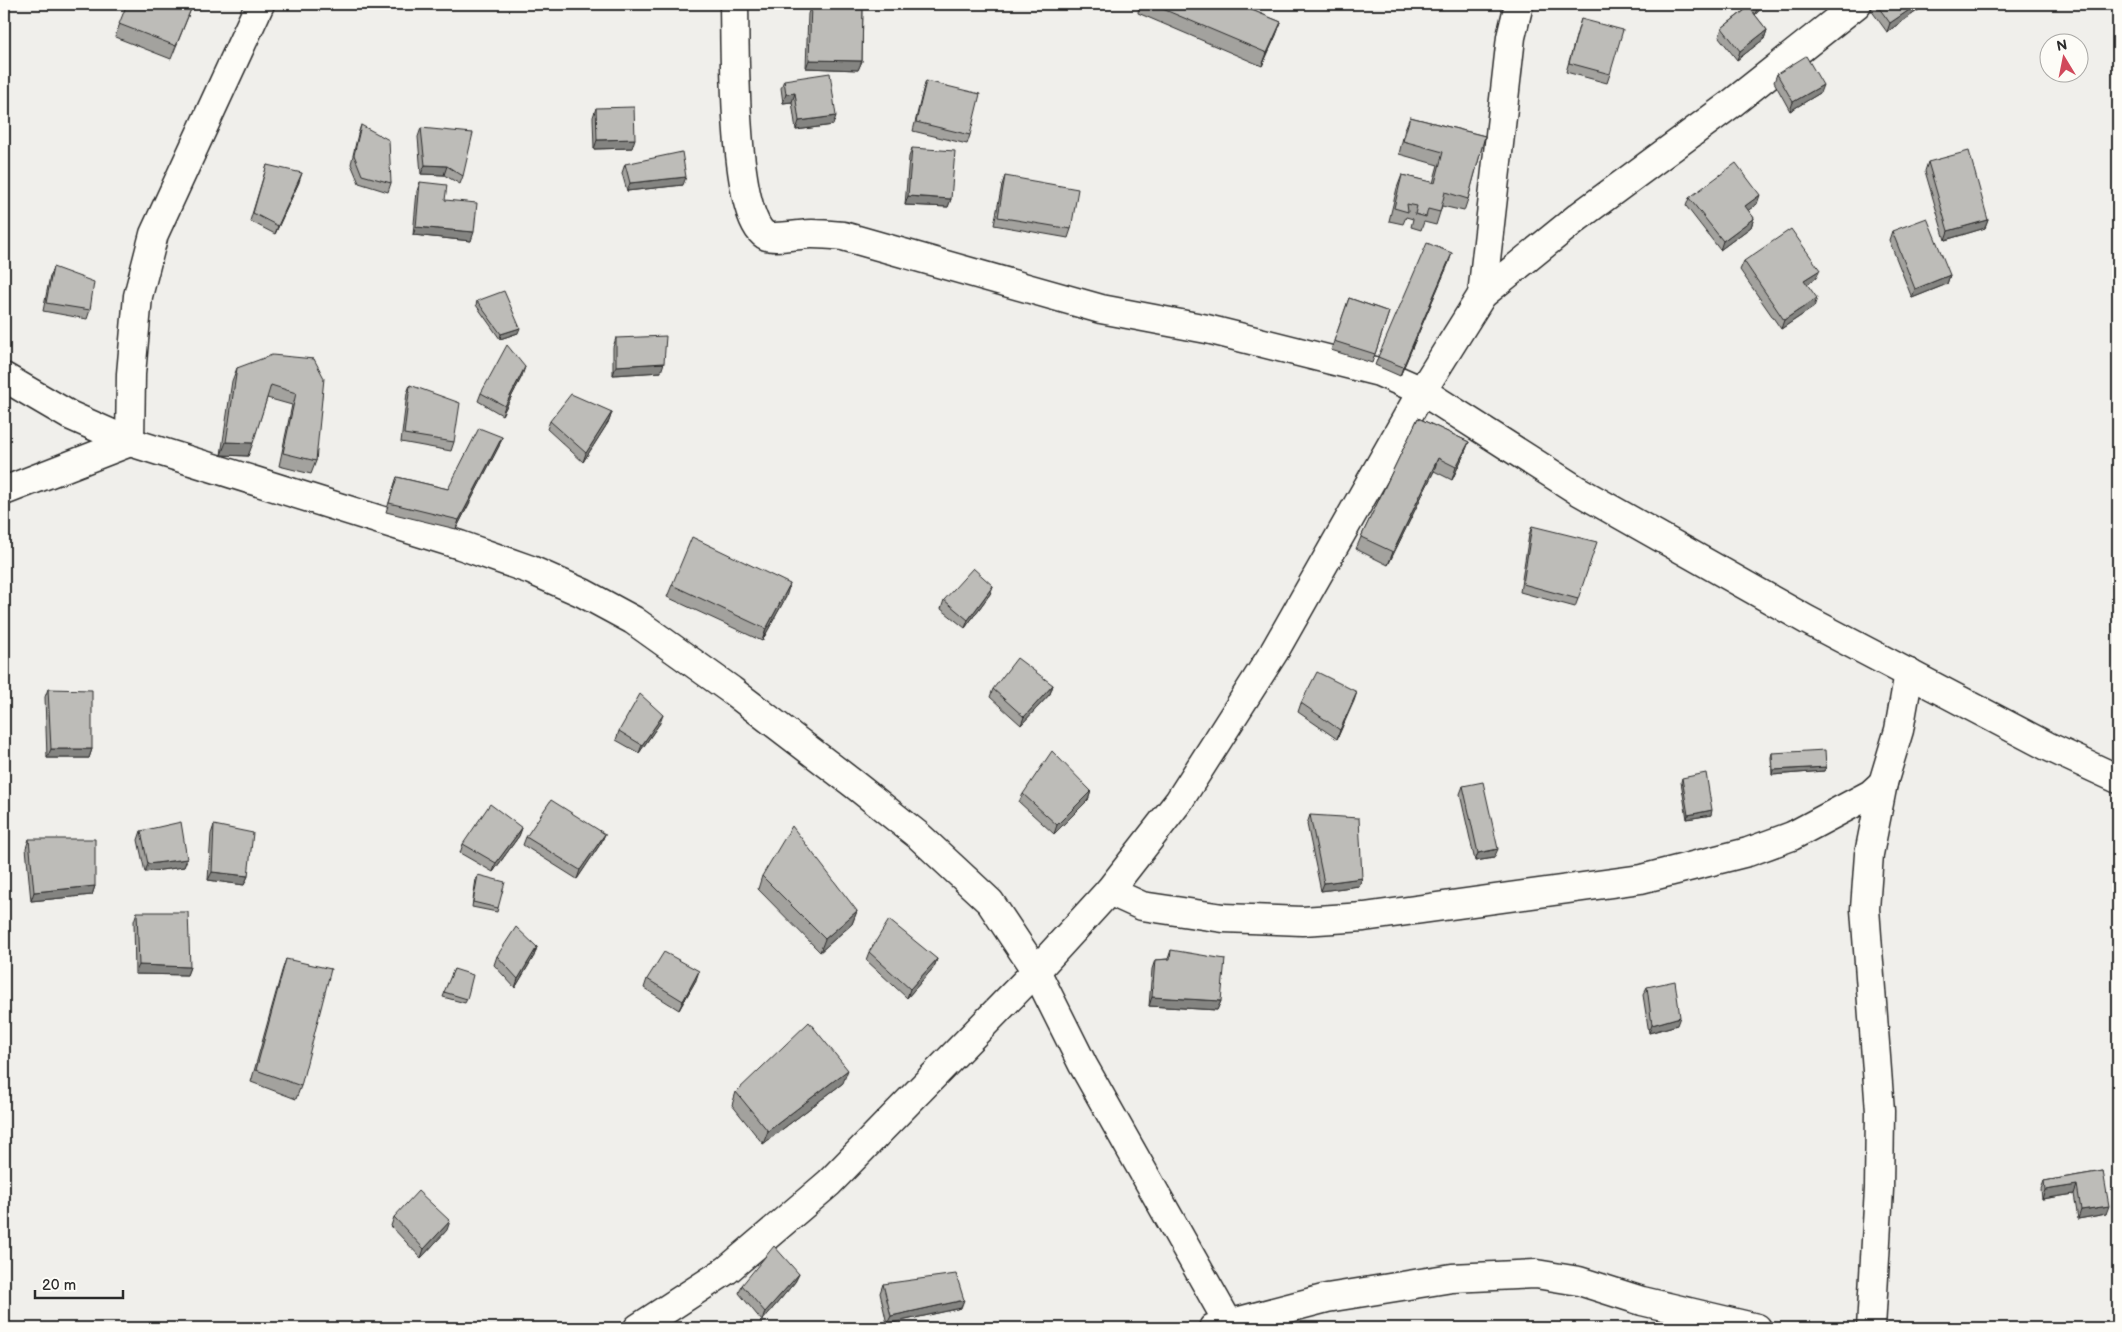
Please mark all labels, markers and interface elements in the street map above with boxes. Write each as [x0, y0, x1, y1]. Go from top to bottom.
north arrow [2040, 32, 2090, 82]
text: N [2055, 36, 2068, 55]
scale bar [35, 1267, 122, 1299]
text: 20 m [42, 1276, 76, 1295]

